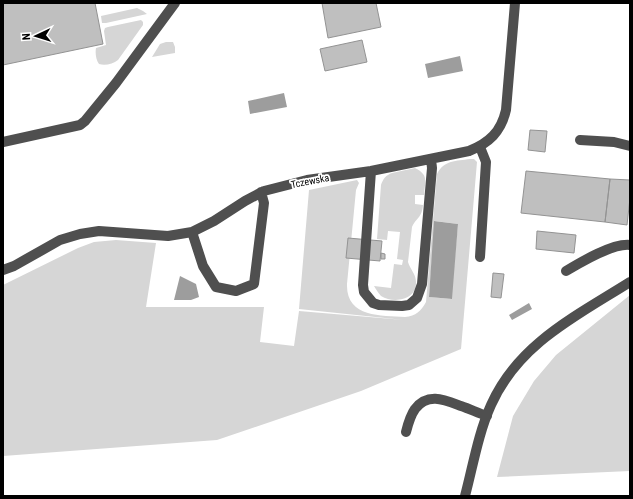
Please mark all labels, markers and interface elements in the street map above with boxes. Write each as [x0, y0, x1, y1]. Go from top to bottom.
north arrow [16, 16, 56, 56]
text: N [20, 33, 33, 40]
street label: Tczewska [290, 172, 330, 190]

